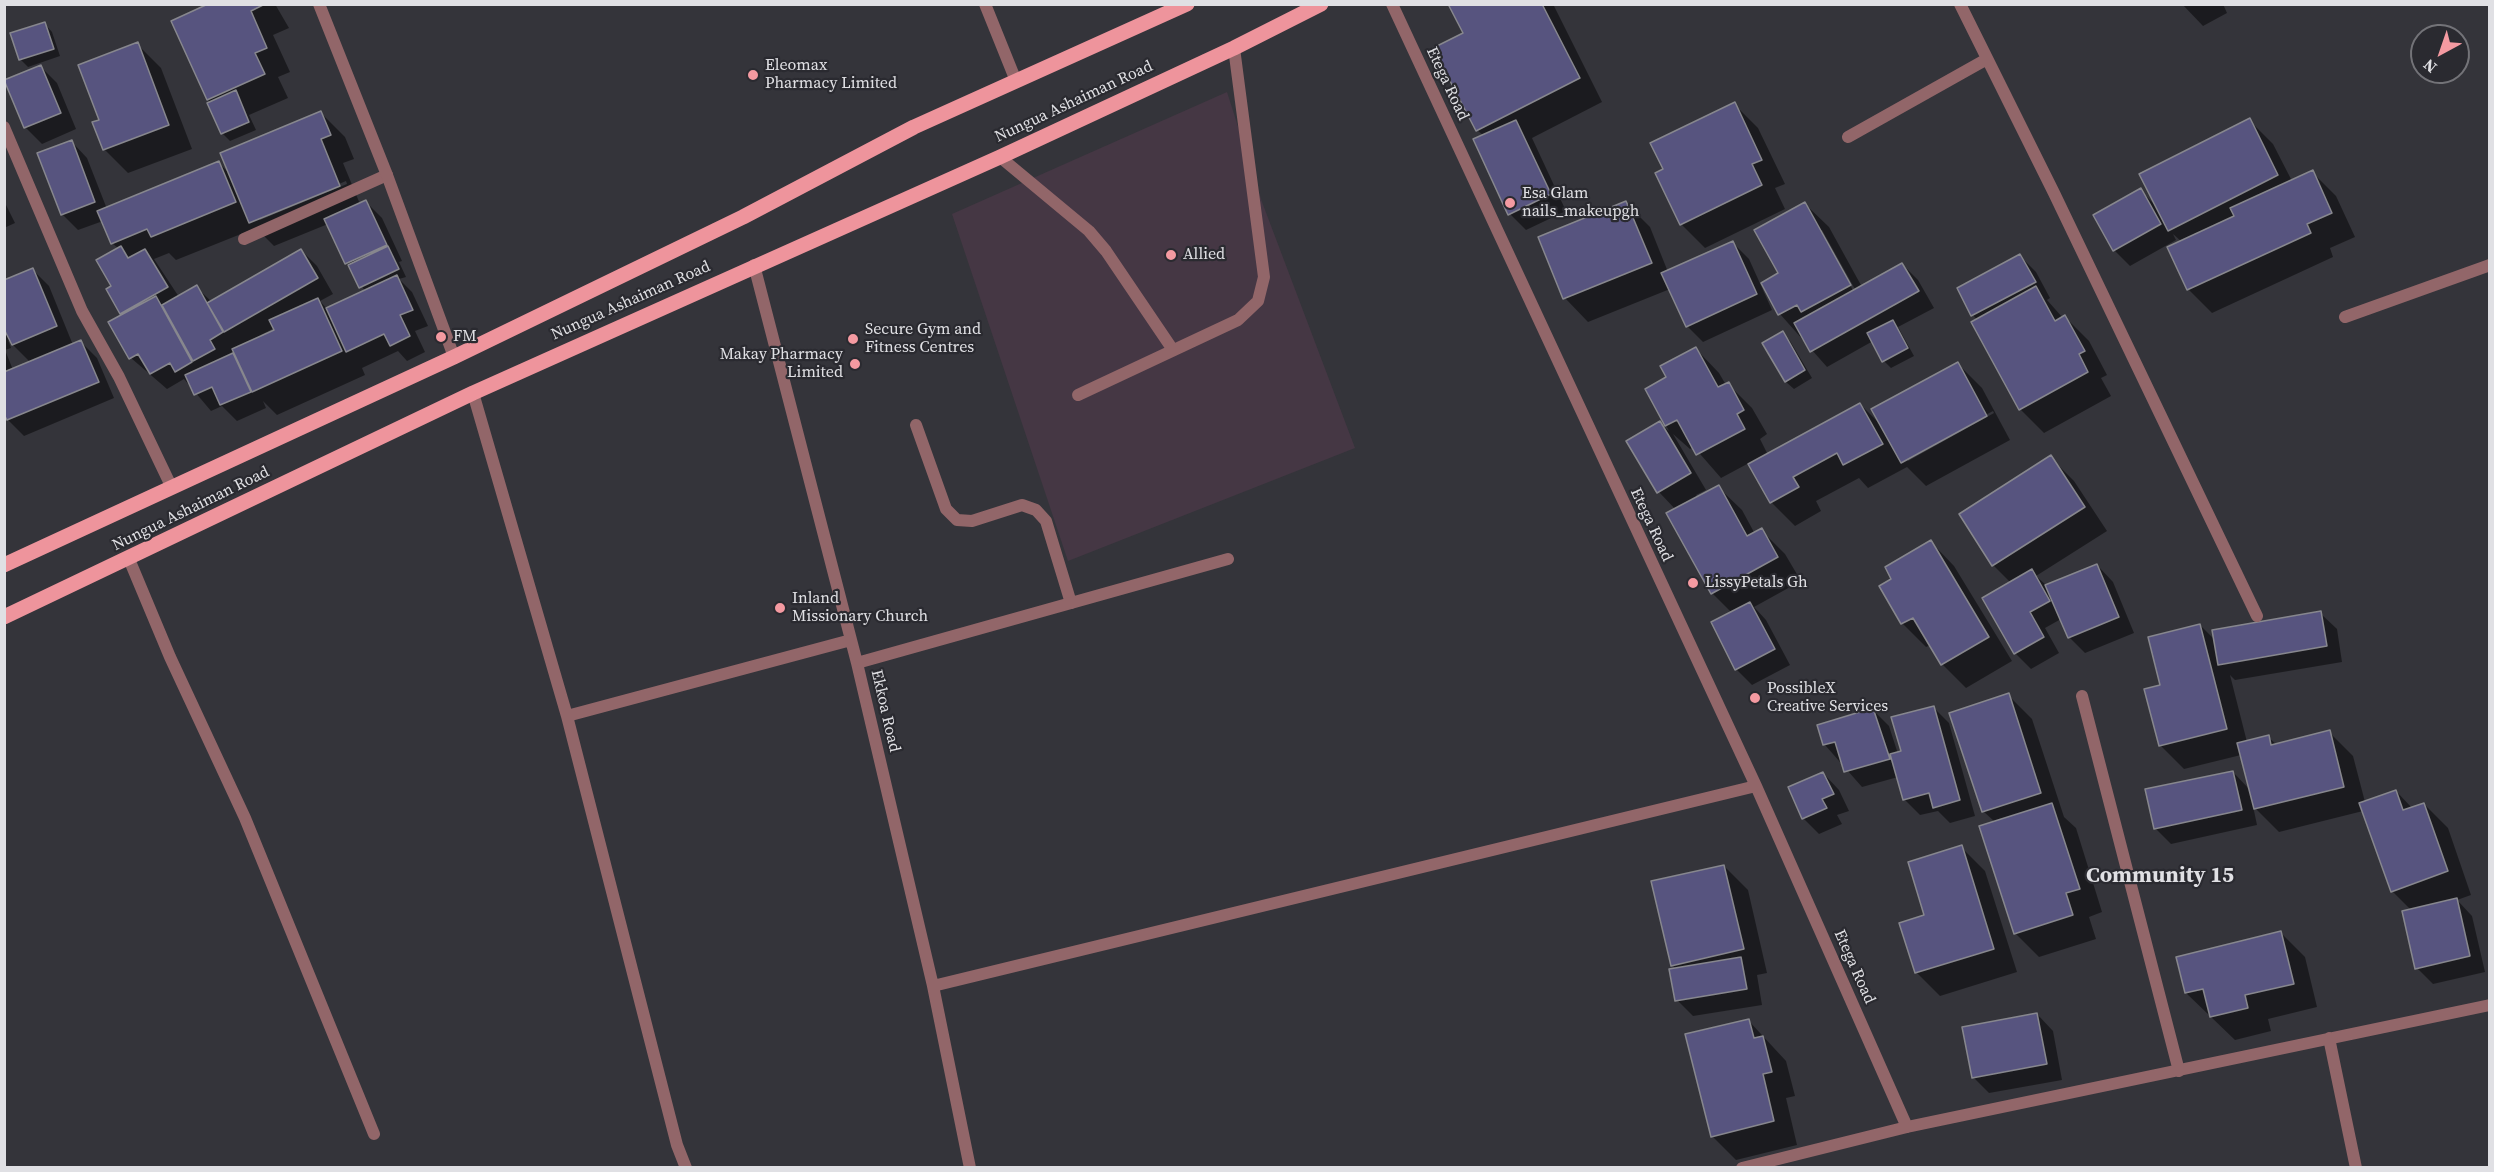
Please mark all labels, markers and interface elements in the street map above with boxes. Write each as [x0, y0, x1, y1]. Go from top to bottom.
north arrow [2410, 24, 2470, 84]
street label: Etega Road [1422, 44, 1472, 124]
text: N [2418, 54, 2441, 78]
place label: Eleomax Pharmacy Limited [765, 56, 897, 94]
street label: Nungua Ashaiman Road [992, 57, 1156, 147]
marker: Eleomax Pharmacy Limited [746, 68, 760, 82]
place label: Esa Glam nails_makeupgh [1522, 184, 1639, 222]
marker: Esa Glam nails_makeupgh [1503, 196, 1517, 210]
place label: Allied [1183, 245, 1225, 265]
marker: Allied [1164, 248, 1178, 262]
street label: Nungua Ashaiman Road [549, 257, 713, 345]
place label: Secure Gym and Fitness Centres [865, 320, 981, 358]
place label: FM [453, 327, 477, 347]
marker: FM [434, 330, 448, 344]
marker: Secure Gym and Fitness Centres [846, 332, 860, 346]
place label: Makay Pharmacy Limited [720, 345, 843, 383]
marker: Makay Pharmacy Limited [848, 357, 862, 371]
street label: Nungua Ashaiman Road [109, 463, 273, 555]
street label: Etega Road [1626, 485, 1676, 565]
place label: LissyPetals Gh [1705, 573, 1808, 593]
marker: LissyPetals Gh [1686, 576, 1700, 590]
place label: Inland Missionary Church [792, 589, 928, 627]
marker: Inland Missionary Church [773, 601, 787, 615]
street label: Ekkoa Road [866, 668, 904, 754]
place label: PossibleX Creative Services [1767, 679, 1888, 717]
marker: PossibleX Creative Services [1748, 691, 1762, 705]
district label: Community 15 [2086, 863, 2234, 889]
street label: Etega Road [1829, 927, 1879, 1007]

